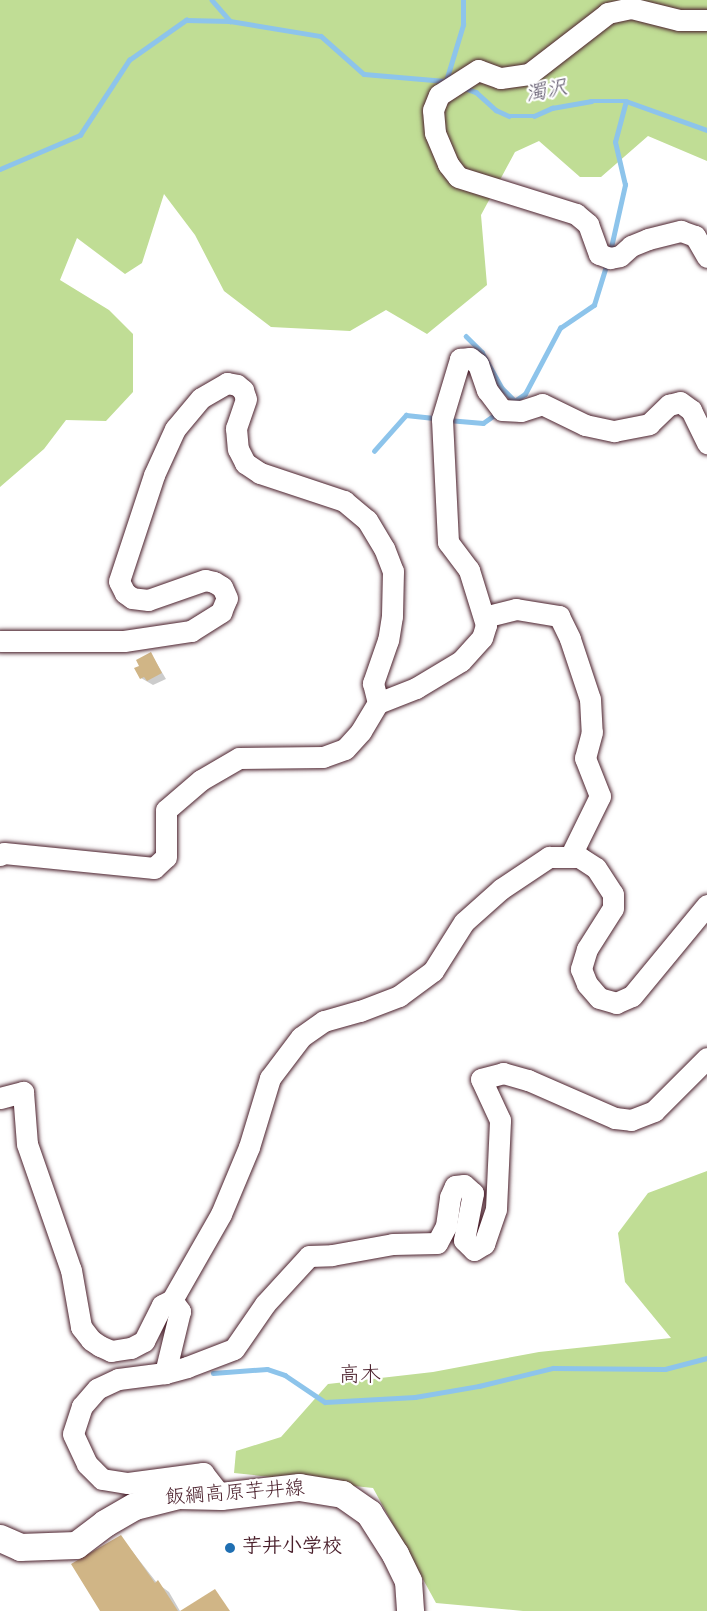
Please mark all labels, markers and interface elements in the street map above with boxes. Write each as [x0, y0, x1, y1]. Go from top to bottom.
water label: 濁沢 [524, 78, 570, 110]
district label: 高木 [339, 1365, 381, 1391]
street label: 飯綱高原芋井線 [164, 1478, 306, 1512]
place label: 芋井小学校 [242, 1536, 342, 1560]
marker: 芋井小学校 [223, 1541, 237, 1555]

